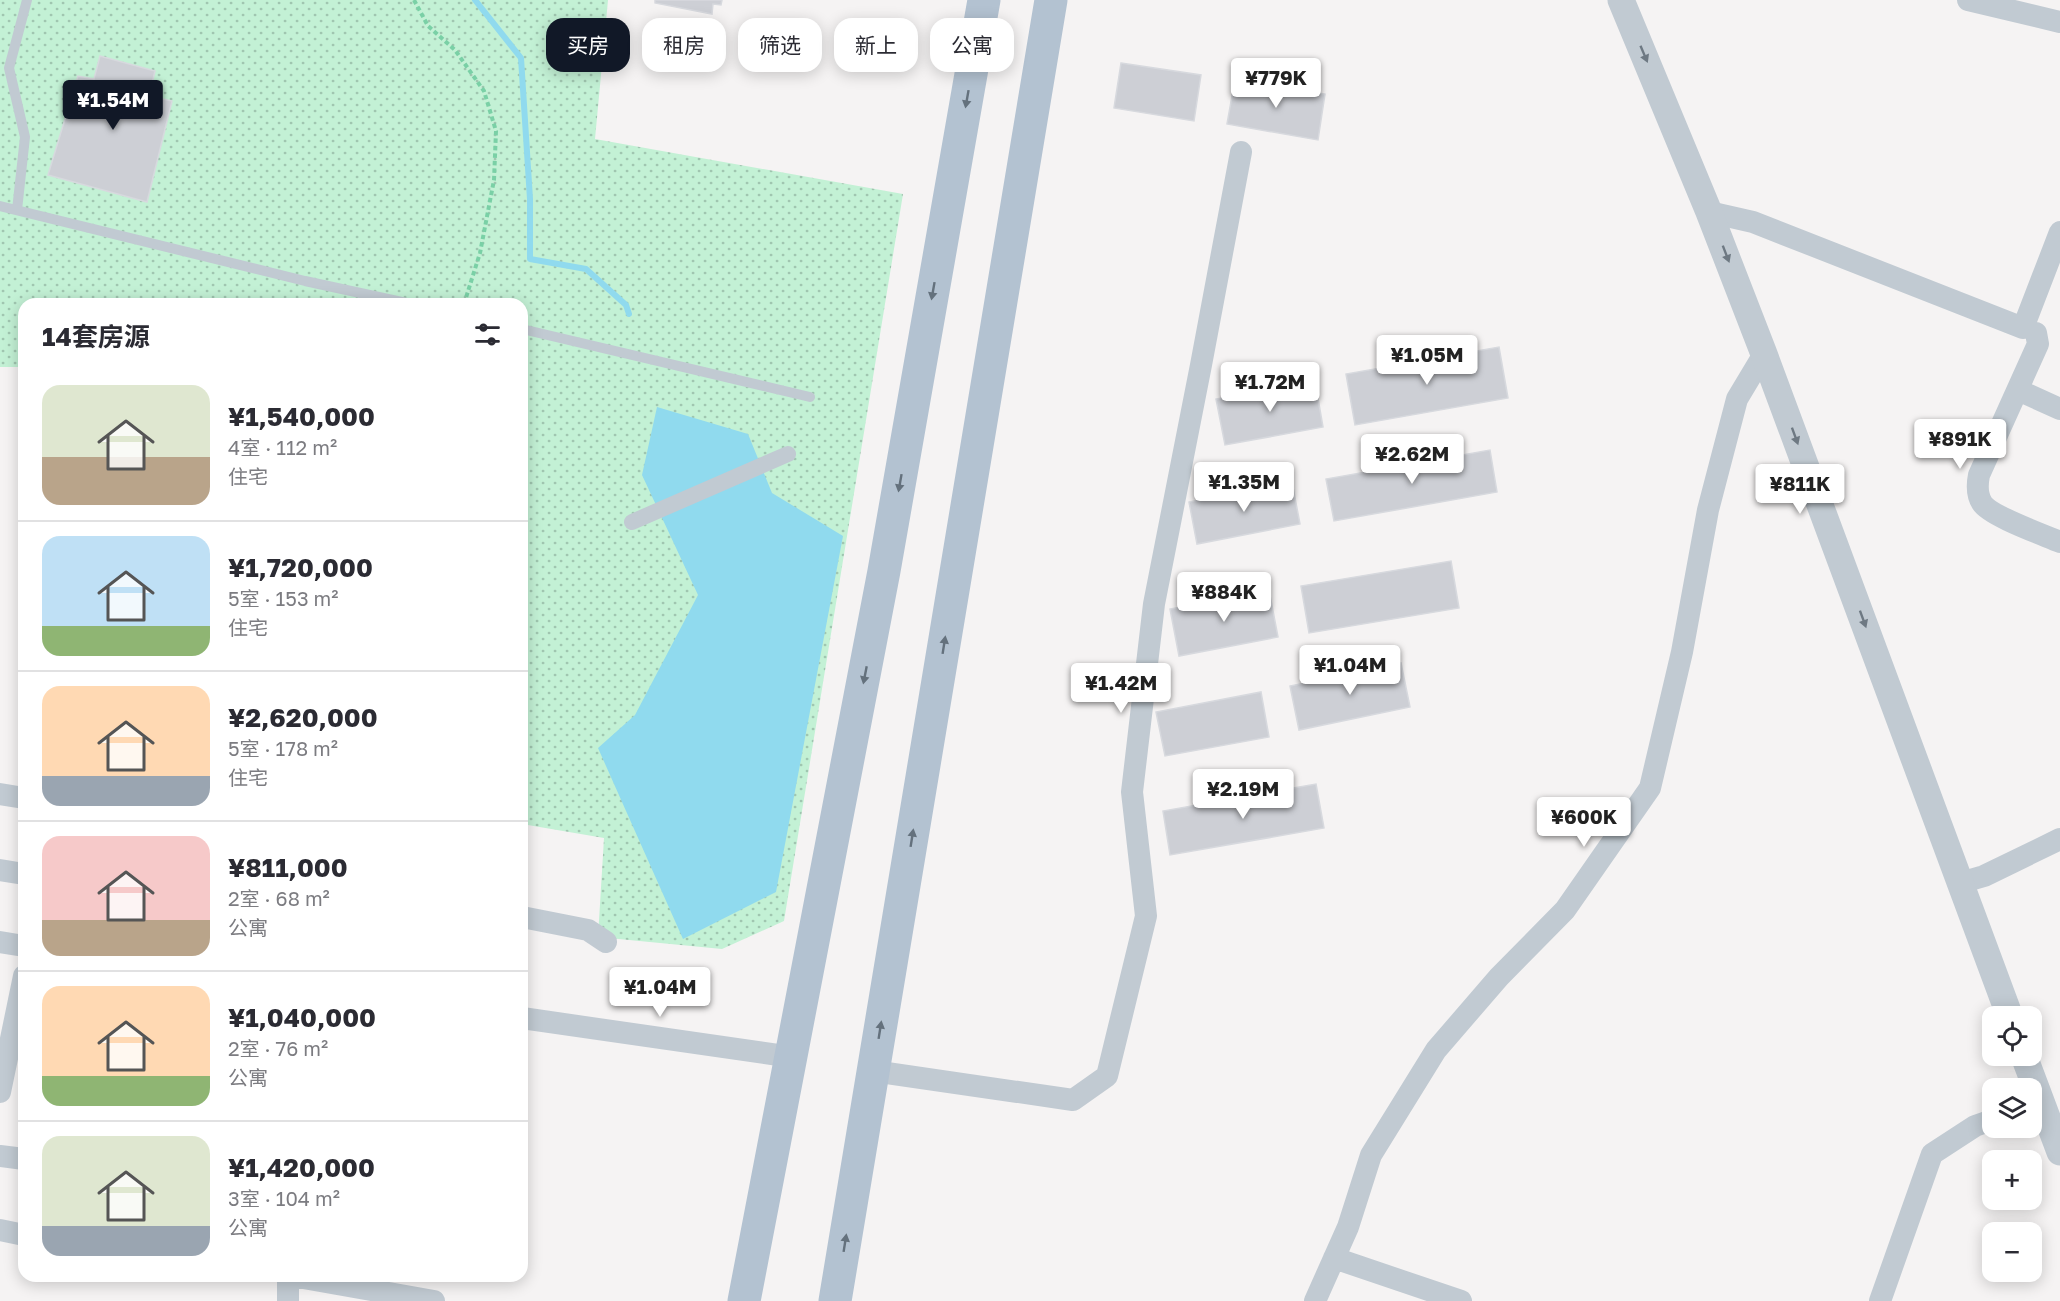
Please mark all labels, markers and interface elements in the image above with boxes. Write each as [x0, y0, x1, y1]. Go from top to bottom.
chip: 买房 [546, 18, 630, 72]
chip: 租房 [642, 18, 726, 72]
chip: 筛选 [738, 18, 822, 72]
chip: 新上 [834, 18, 918, 72]
chip: 公寓 [930, 18, 1014, 72]
one-way arrow [1640, 45, 1649, 63]
pin: ¥779K [1234, 58, 1318, 109]
text: ¥779K [1245, 65, 1307, 89]
pin: ¥1.54M [64, 80, 162, 131]
text: ¥1.54M [77, 87, 149, 111]
one-way arrow [962, 90, 971, 109]
one-way arrow [1721, 245, 1731, 263]
one-way arrow [928, 282, 937, 301]
icon: filters [471, 318, 504, 351]
text: 14套房源 [42, 321, 150, 352]
pin: ¥1.05M [1378, 335, 1476, 386]
text: ¥1.05M [1391, 342, 1463, 366]
pin: ¥1.72M [1221, 362, 1319, 413]
text: ¥1.72M [1235, 369, 1305, 393]
text: ¥1,540,000 [228, 401, 375, 432]
icon: home [90, 409, 162, 481]
pin: ¥891K [1918, 419, 2002, 470]
text: ¥891K [1928, 426, 1992, 450]
one-way arrow [1791, 427, 1800, 445]
pin: ¥2.62M [1363, 434, 1461, 485]
text: 4室 · 112 m² [228, 435, 337, 459]
text: ¥2.62M [1375, 441, 1449, 465]
pin: ¥1.35M [1195, 462, 1293, 513]
text: 住宅 [228, 464, 268, 488]
pin: ¥811K [1758, 464, 1842, 515]
text: ¥1.35M [1208, 469, 1280, 493]
text: ¥811K [1769, 471, 1831, 495]
one-way arrow [895, 474, 904, 493]
text: ¥1,720,000 [228, 552, 373, 583]
icon: home [90, 560, 162, 632]
pin: ¥884K [1182, 572, 1266, 623]
text: ¥884K [1191, 579, 1257, 603]
text: 5室 · 153 m² [228, 586, 339, 610]
one-way arrow [1858, 610, 1868, 628]
text: 住宅 [228, 615, 268, 639]
one-way arrow [940, 636, 949, 655]
pin: ¥1.04M [1301, 645, 1399, 696]
text: ¥1.04M [1313, 652, 1387, 676]
pin: ¥1.42M [1072, 663, 1170, 714]
one-way arrow [860, 666, 869, 685]
text: ¥1.42M [1085, 670, 1157, 694]
text: ¥2,620,000 [228, 702, 378, 733]
icon: home [90, 710, 162, 782]
text: 5室 · 178 m² [228, 736, 338, 760]
text: 住宅 [228, 765, 268, 789]
pin: ¥2.19M [1194, 769, 1292, 820]
text: ¥2.19M [1207, 776, 1279, 800]
pin: ¥600K [1542, 797, 1626, 848]
text: ¥600K [1551, 804, 1617, 828]
one-way arrow [908, 828, 917, 847]
text: ¥811,000 [228, 852, 348, 883]
icon: home [90, 860, 162, 932]
text: 2室 · 68 m² [228, 886, 330, 910]
text: 公寓 [228, 915, 268, 939]
pin: ¥1.04M [611, 967, 709, 1018]
text: ¥1.04M [623, 974, 697, 998]
text: ¥1,040,000 [228, 1002, 376, 1033]
map controls [1982, 1006, 2042, 1282]
button: locate [1982, 1006, 2042, 1066]
icon: home [90, 1010, 162, 1082]
one-way arrow [876, 1021, 885, 1040]
text: 2室 · 76 m² [228, 1036, 328, 1060]
text: 公寓 [228, 1065, 268, 1089]
button: layers [1982, 1078, 2042, 1138]
button: + [1982, 1150, 2042, 1210]
text: ¥1,420,000 [228, 1152, 375, 1183]
icon: home [90, 1160, 162, 1232]
text: 3室 · 104 m² [228, 1186, 340, 1210]
text: 公寓 [228, 1215, 268, 1239]
button: − [1982, 1222, 2042, 1282]
one-way arrow [841, 1234, 850, 1253]

